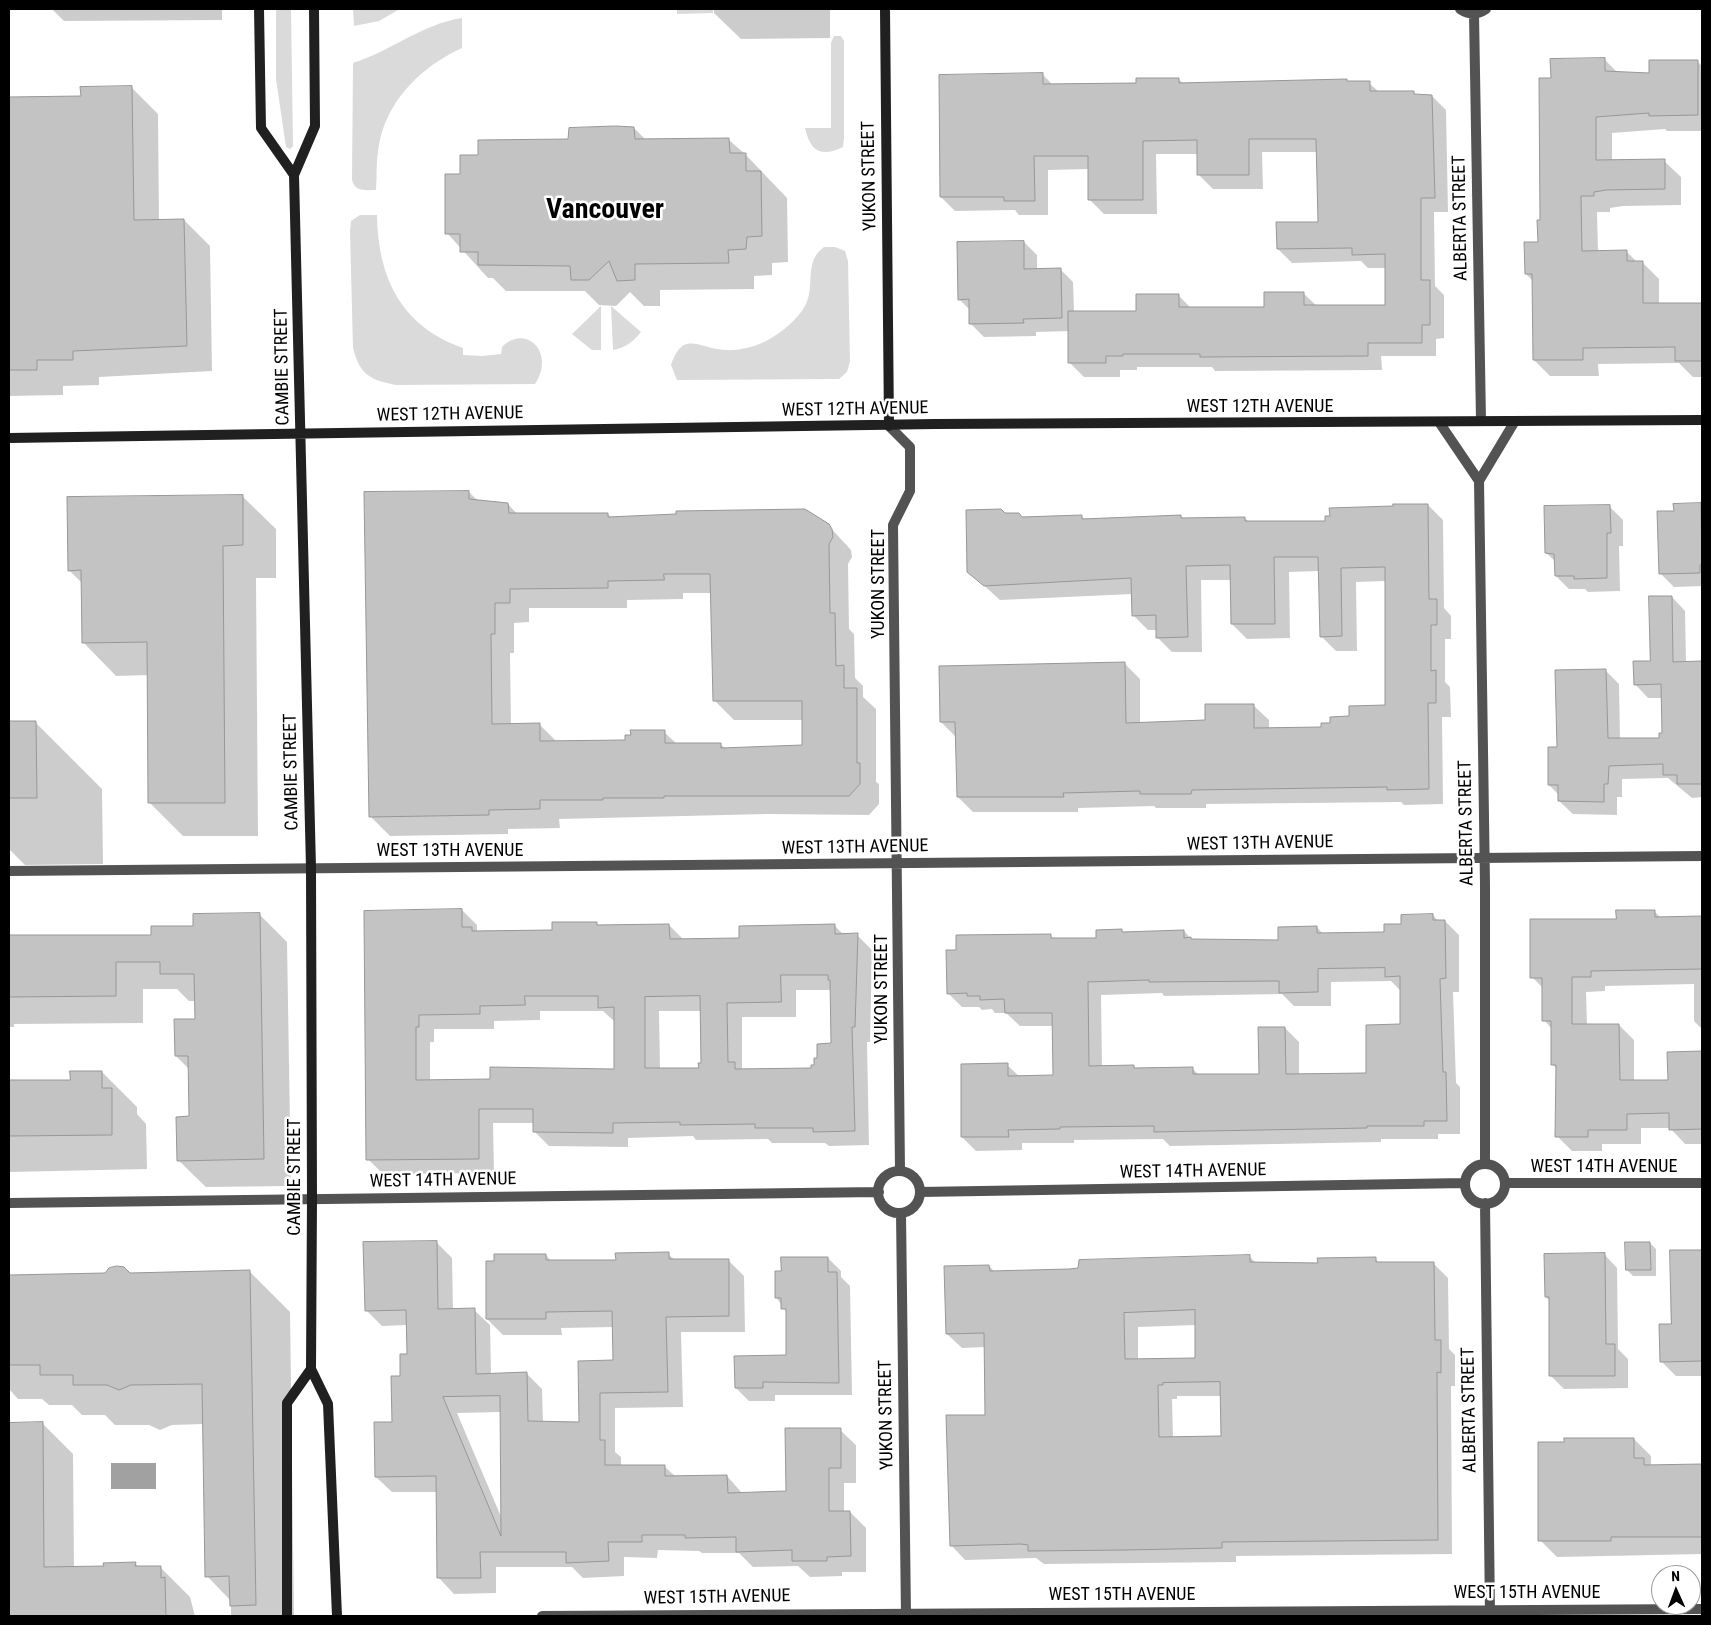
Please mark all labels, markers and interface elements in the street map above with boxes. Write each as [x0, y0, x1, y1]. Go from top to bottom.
street label: YUKON STREET [858, 121, 882, 231]
street label: ALBERTA STREET [1449, 155, 1473, 281]
district label: Vancouver [546, 194, 664, 228]
street label: CAMBIE STREET [271, 308, 295, 426]
street label: WEST 12TH AVENUE [1187, 396, 1333, 418]
street label: WEST 12TH AVENUE [781, 398, 929, 422]
street label: WEST 12TH AVENUE [376, 403, 524, 427]
street label: YUKON STREET [868, 529, 890, 639]
street label: CAMBIE STREET [280, 713, 304, 831]
street label: ALBERTA STREET [1455, 760, 1479, 886]
street label: WEST 13TH AVENUE [1186, 832, 1334, 856]
street label: WEST 13TH AVENUE [781, 836, 929, 860]
street label: WEST 13TH AVENUE [377, 840, 523, 862]
street label: YUKON STREET [871, 934, 893, 1044]
street label: CAMBIE STREET [284, 1118, 306, 1236]
street label: WEST 14TH AVENUE [1531, 1156, 1677, 1178]
street label: WEST 14TH AVENUE [1119, 1160, 1267, 1184]
street label: WEST 14TH AVENUE [369, 1169, 517, 1193]
street label: ALBERTA STREET [1458, 1347, 1482, 1473]
street label: YUKON STREET [875, 1360, 899, 1470]
north arrow [1651, 1565, 1701, 1615]
text: N [1671, 1568, 1680, 1584]
street label: WEST 15TH AVENUE [1454, 1582, 1600, 1604]
street label: WEST 15TH AVENUE [1049, 1584, 1195, 1606]
street label: WEST 15TH AVENUE [643, 1586, 791, 1610]

